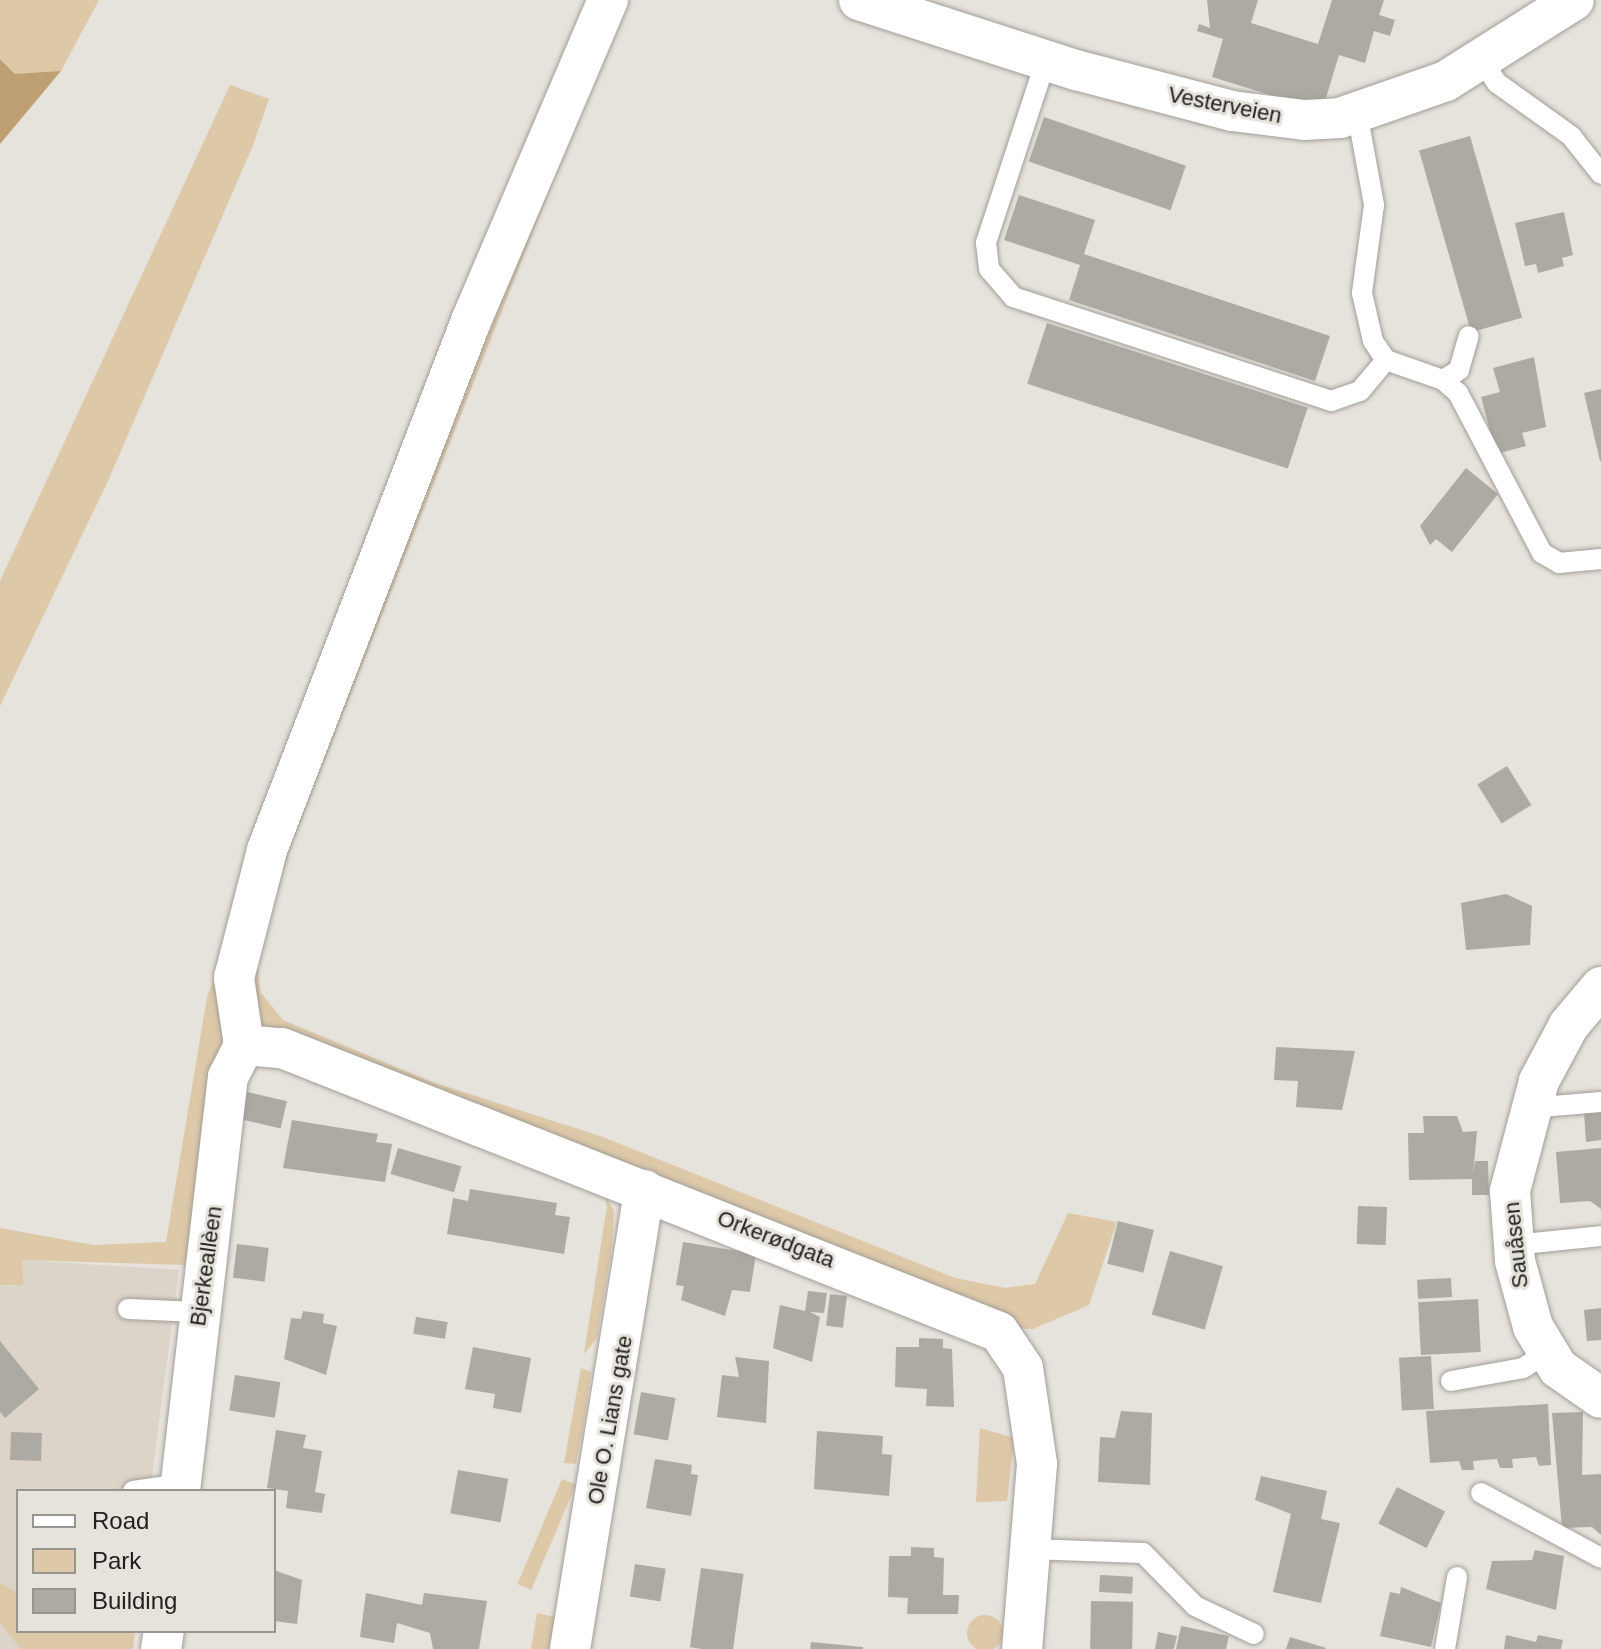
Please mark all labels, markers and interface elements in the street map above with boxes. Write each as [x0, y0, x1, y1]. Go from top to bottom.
street label: Vesterveien [1166, 81, 1284, 129]
street label: Sauåsen [1498, 1200, 1534, 1290]
street label: Bjerkeallèen [185, 1204, 227, 1328]
street label: Orkerødgata [714, 1205, 838, 1273]
street label: Ole O. Lians gate [582, 1333, 638, 1507]
legend [16, 1489, 276, 1633]
text: Road [92, 1507, 149, 1534]
text: Park [92, 1547, 141, 1574]
text: Building [92, 1587, 177, 1614]

